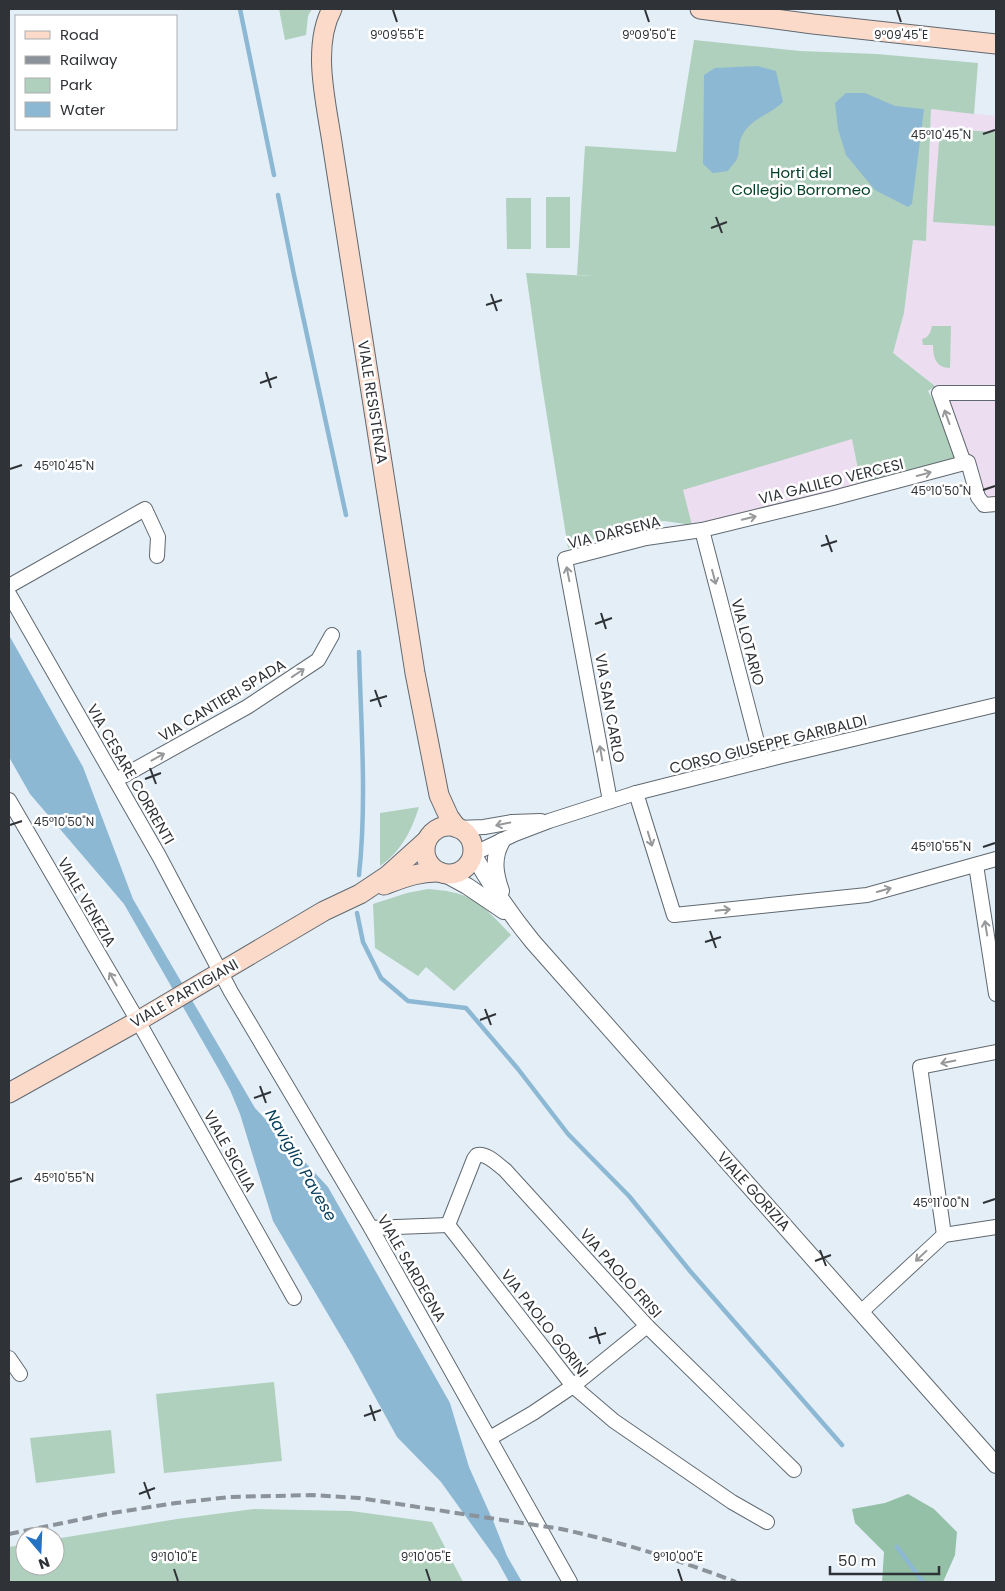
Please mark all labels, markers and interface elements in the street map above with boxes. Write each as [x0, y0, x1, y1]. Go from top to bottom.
legend [15, 15, 178, 130]
text: Road [60, 24, 99, 45]
text: 9°09'55"E [370, 26, 424, 43]
text: 9°09'50"E [622, 26, 676, 43]
text: 9°09'45"E [874, 26, 928, 43]
text: Railway [60, 49, 118, 70]
text: Park [60, 74, 92, 95]
text: Water [60, 99, 106, 120]
text: 45°10'45"N [911, 126, 971, 143]
park label: Horti del Collegio Borromeo [731, 162, 871, 200]
street label: VIALE RESISTENZA [353, 339, 393, 465]
one-way arrow [942, 410, 951, 426]
street label: VIA GALILEO VERCESI [756, 453, 906, 509]
text: 45°10'45"N [34, 457, 94, 474]
one-way arrow [915, 469, 931, 478]
text: 45°10'50"N [911, 482, 971, 499]
street label: VIA DARSENA [565, 510, 663, 554]
one-way arrow [741, 513, 757, 522]
one-way arrow [563, 566, 572, 582]
one-way arrow [710, 569, 719, 585]
street label: VIA LOTARIO [726, 596, 770, 688]
street label: VIA SAN CARLO [590, 652, 630, 764]
street label: VIA CANTIERI SPADA [155, 654, 289, 746]
one-way arrow [290, 668, 304, 678]
street label: VIA CESARE CORRENTI [82, 700, 180, 848]
street label: CORSO GIUSEPPE GARIBALDI [667, 709, 869, 779]
one-way arrow [596, 745, 606, 761]
one-way arrow [151, 751, 165, 761]
text: 45°10'50"N [34, 813, 94, 830]
one-way arrow [495, 820, 511, 829]
one-way arrow [646, 831, 656, 847]
text: 45°10'55"N [911, 838, 971, 855]
street label: VIALE VENEZIA [53, 853, 121, 951]
one-way arrow [875, 885, 891, 895]
one-way arrow [714, 905, 730, 915]
one-way arrow [981, 921, 991, 937]
street label: VIALE PARTIGIANI [126, 954, 242, 1032]
one-way arrow [108, 972, 118, 986]
one-way arrow [941, 1057, 957, 1067]
water label: Naviglio Pavese [260, 1105, 342, 1225]
street label: VIALE SICILIA [199, 1106, 261, 1196]
street label: VIALE GORIZIA [713, 1147, 795, 1235]
text: 45°10'55"N [34, 1169, 94, 1186]
text: 45°11'00"N [913, 1194, 969, 1211]
street label: VIALE SARDEGNA [373, 1210, 451, 1326]
street label: VIA PAOLO FRISI [575, 1224, 667, 1322]
one-way arrow [915, 1251, 928, 1262]
street label: VIA PAOLO GORINI [496, 1265, 594, 1381]
north arrow [15, 1526, 65, 1576]
scale bar [830, 1544, 939, 1576]
text: 9°10'10"E [151, 1548, 197, 1565]
text: 9°10'05"E [401, 1548, 451, 1565]
text: 9°10'00"E [653, 1548, 703, 1565]
text: 50 m [838, 1550, 876, 1571]
text: N [36, 1552, 52, 1574]

